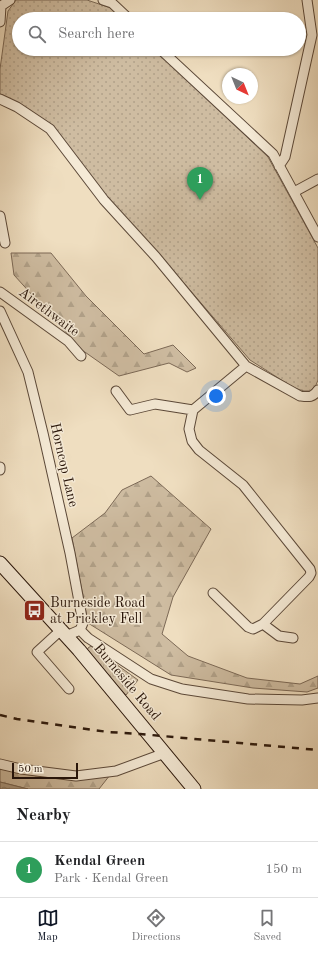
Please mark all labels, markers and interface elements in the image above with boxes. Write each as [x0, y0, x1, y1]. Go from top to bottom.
search box [12, 12, 306, 56]
icon: search [26, 23, 48, 45]
text: Search here [58, 27, 135, 42]
north arrow [222, 68, 258, 104]
pin: 1 [187, 167, 213, 200]
street label: Airethwaite [16, 285, 82, 339]
your location [206, 386, 226, 406]
street label: Horncop Lane [48, 422, 80, 508]
place label: Burneside Road at Prickley Fell [50, 596, 146, 626]
bus stop icon: Burneside Road at Prickley Fell [22, 598, 48, 624]
street label: Burneside Road [91, 641, 163, 723]
scale bar [12, 761, 78, 780]
text: 50 m [18, 764, 43, 775]
text: Nearby [16, 807, 71, 824]
text: Kendal Green [54, 854, 145, 869]
text: 1 [25, 863, 33, 876]
text: 150 m [265, 863, 302, 876]
text: Park · Kendal Green [54, 872, 169, 885]
tab: Map [37, 907, 59, 945]
tab: Directions [132, 907, 180, 945]
tab: Saved [253, 907, 281, 945]

